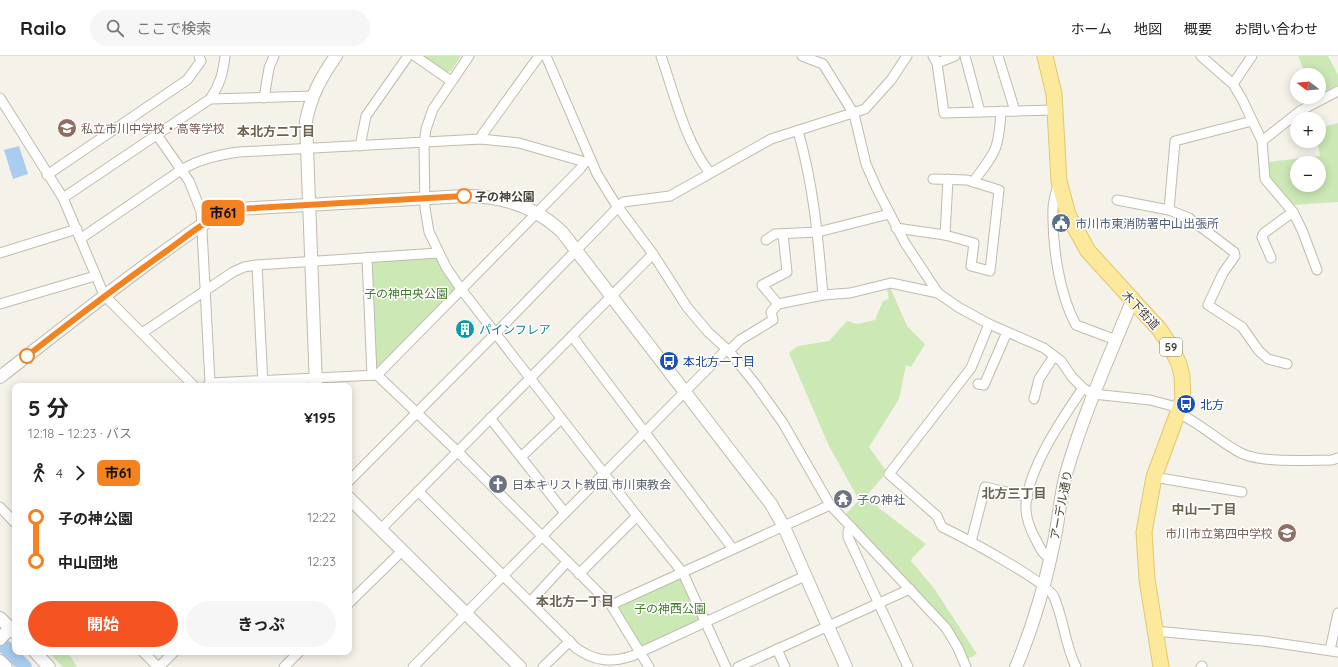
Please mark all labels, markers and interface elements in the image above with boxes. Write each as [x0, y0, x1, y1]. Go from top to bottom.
search box [90, 10, 370, 46]
text: Railo [20, 16, 66, 40]
icon: search [104, 17, 126, 39]
text: ここで検索 [136, 19, 211, 38]
text: ホーム [1070, 20, 1112, 38]
text: 地図 [1134, 20, 1162, 38]
text: 概要 [1184, 20, 1212, 38]
text: お問い合わせ [1234, 20, 1318, 38]
north arrow [1290, 68, 1326, 104]
map controls [1290, 68, 1326, 192]
button: + [1290, 112, 1326, 148]
school or university icon: 私立市川中学校・高等学校 [56, 117, 78, 139]
place label: 私立市川中学校・高等学校 [81, 121, 225, 136]
district label: 本北方二丁目 [237, 123, 315, 139]
button: − [1290, 156, 1326, 192]
marker: 子の神公園 [456, 188, 472, 204]
place label: 子の神公園 [475, 189, 535, 204]
line badge: 市61 [200, 200, 246, 226]
text: 市61 [210, 204, 236, 222]
public building icon: 市川市東消防署中山出張所 [1050, 212, 1072, 234]
place label: 市川市東消防署中山出張所 [1075, 216, 1219, 231]
park label: 子の神中央公園 [364, 286, 448, 301]
street label: 木下街道 [1119, 287, 1163, 333]
building icon: パインフレア [454, 318, 476, 340]
place label: パインフレア [479, 322, 551, 337]
road number: 59 [1160, 338, 1182, 356]
unlabelled marker [19, 348, 35, 364]
bus stop icon: 本北方一丁目 [658, 350, 680, 372]
place label: 本北方一丁目 [683, 354, 755, 369]
bus stop icon: 北方 [1175, 393, 1197, 415]
text: 5 分 [28, 394, 69, 422]
place label: 北方 [1200, 397, 1224, 412]
text: ¥195 [304, 408, 336, 427]
text: 12:18 – 12:23 · バス [28, 425, 132, 441]
icon: walk [28, 462, 50, 484]
icon: forward [69, 462, 91, 484]
text: 市61 [105, 464, 132, 482]
text: 4 [56, 465, 63, 481]
street label: アーデル通り [1047, 469, 1075, 541]
church icon: 日本キリスト教団 市川東教会 [487, 473, 509, 495]
place label: 日本キリスト教団 市川東教会 [512, 477, 671, 492]
district label: 北方三丁目 [981, 485, 1047, 501]
temple icon: 子の神社 [832, 488, 854, 510]
place label: 子の神社 [857, 492, 905, 507]
district label: 中山一丁目 [1171, 501, 1237, 517]
text: 子の神公園 [58, 509, 133, 528]
text: 12:22 [307, 509, 336, 525]
school or university icon: 市川市立第四中学校 [1276, 522, 1298, 544]
place label: 市川市立第四中学校 [1165, 526, 1273, 541]
text: 中山団地 [58, 553, 118, 572]
text: 12:23 [308, 553, 336, 569]
district label: 本北方一丁目 [536, 593, 614, 609]
button: 開始 [28, 601, 178, 647]
button: きっぷ [186, 601, 336, 647]
park label: 子の神西公園 [634, 601, 706, 616]

